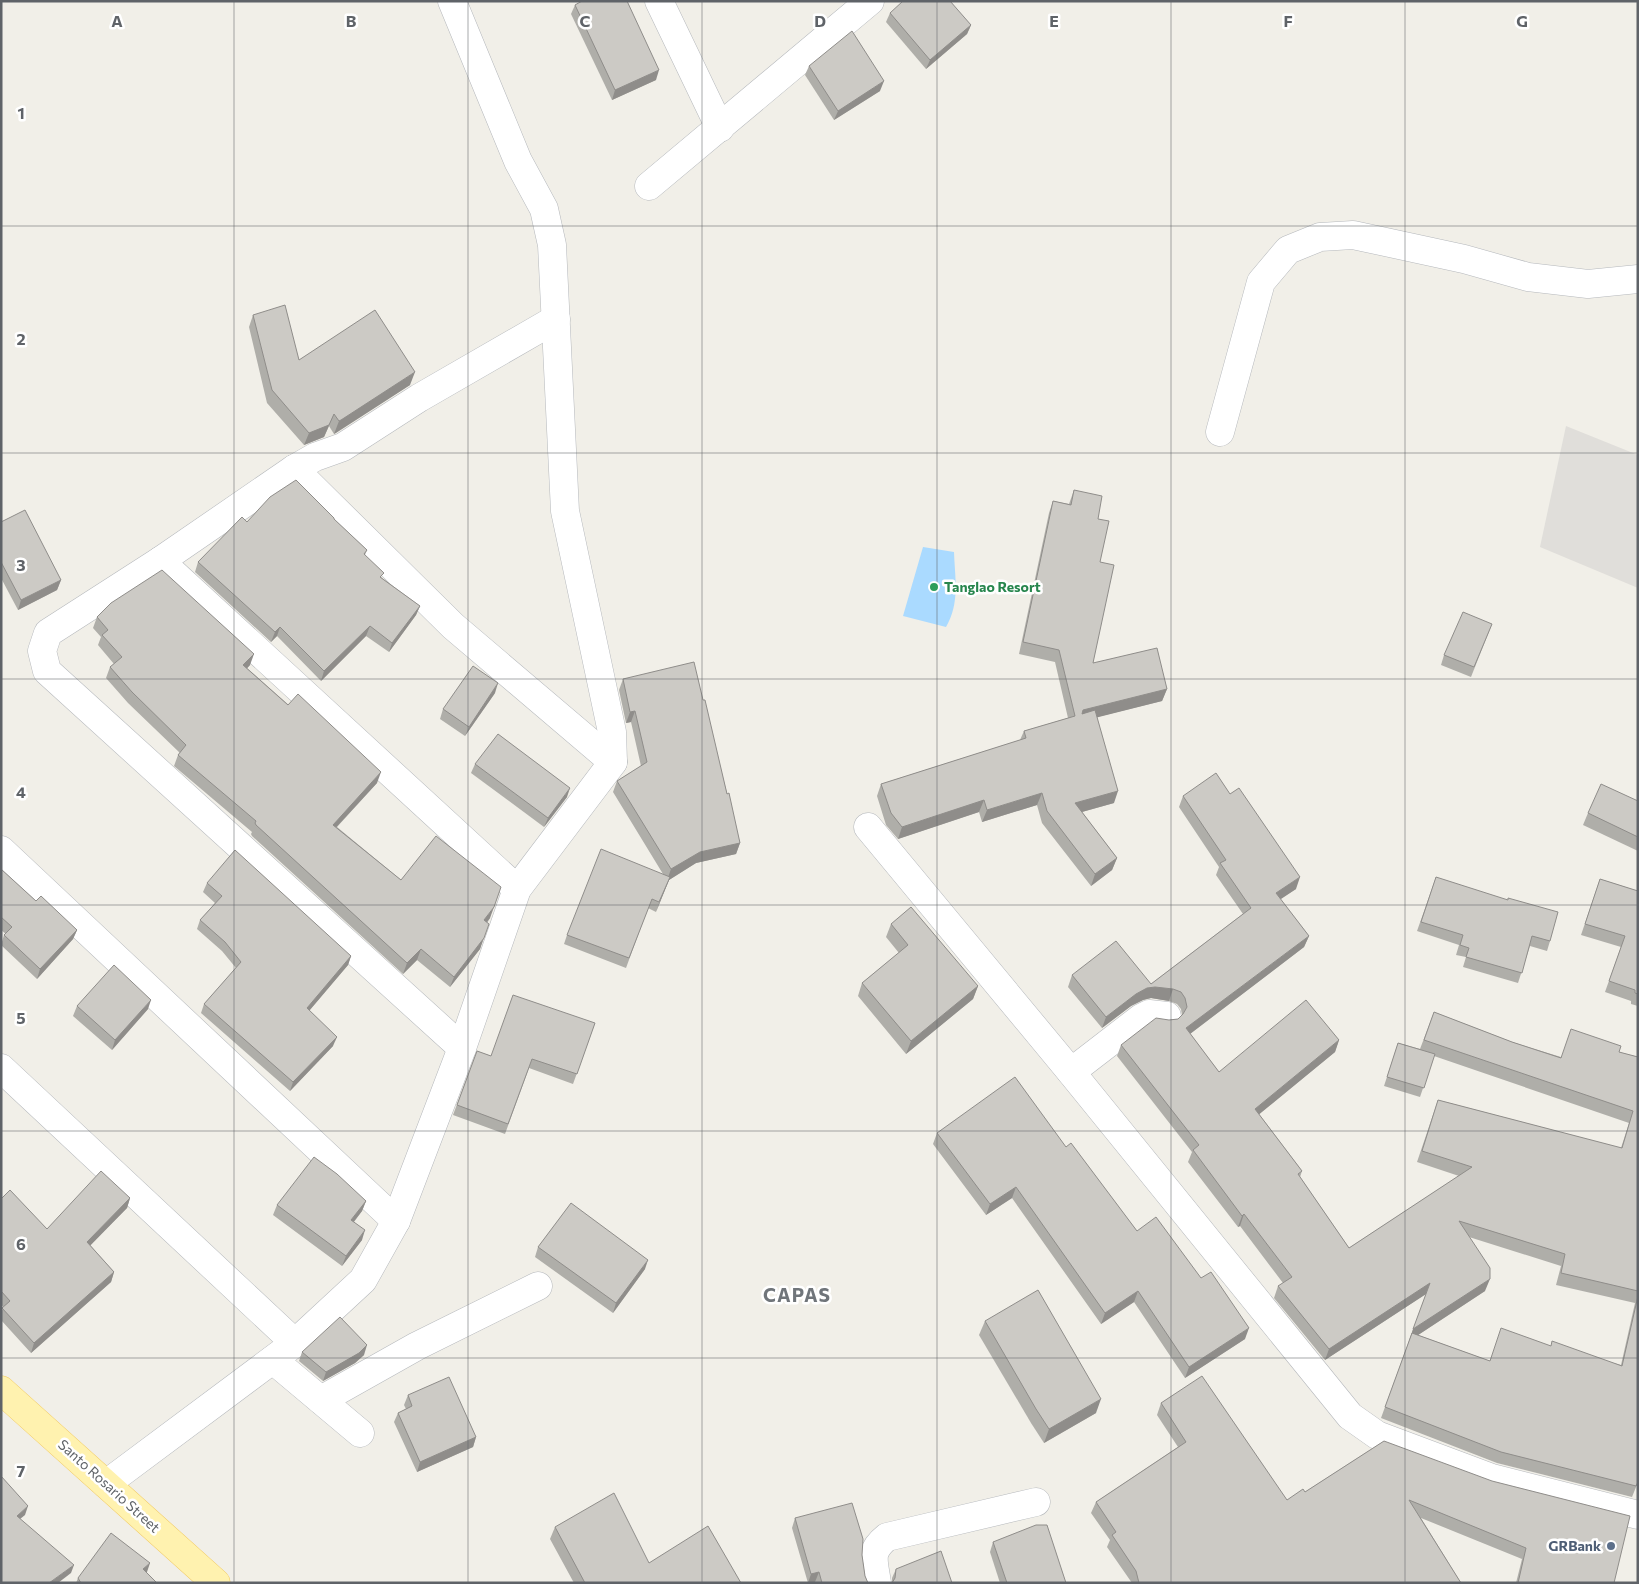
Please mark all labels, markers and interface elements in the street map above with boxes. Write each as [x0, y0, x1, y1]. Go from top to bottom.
text: A [111, 11, 123, 30]
text: B [346, 11, 357, 30]
text: C [580, 11, 591, 30]
text: D [814, 11, 826, 30]
text: E [1049, 11, 1059, 30]
text: F [1283, 11, 1293, 30]
text: G [1516, 11, 1528, 30]
text: 1 [17, 103, 25, 122]
text: 2 [16, 329, 26, 348]
text: 3 [16, 555, 26, 574]
place label: Tanglao Resort [944, 578, 1041, 595]
marker: Tanglao Resort [928, 581, 940, 593]
text: 4 [16, 782, 26, 801]
text: 5 [16, 1008, 26, 1027]
text: 6 [16, 1234, 26, 1253]
district label: CAPAS [763, 1283, 831, 1306]
street label: Santo Rosario Street [55, 1436, 164, 1536]
text: 7 [17, 1461, 26, 1480]
place label: GRBank [1548, 1537, 1601, 1554]
marker: GRBank [1605, 1540, 1617, 1552]

